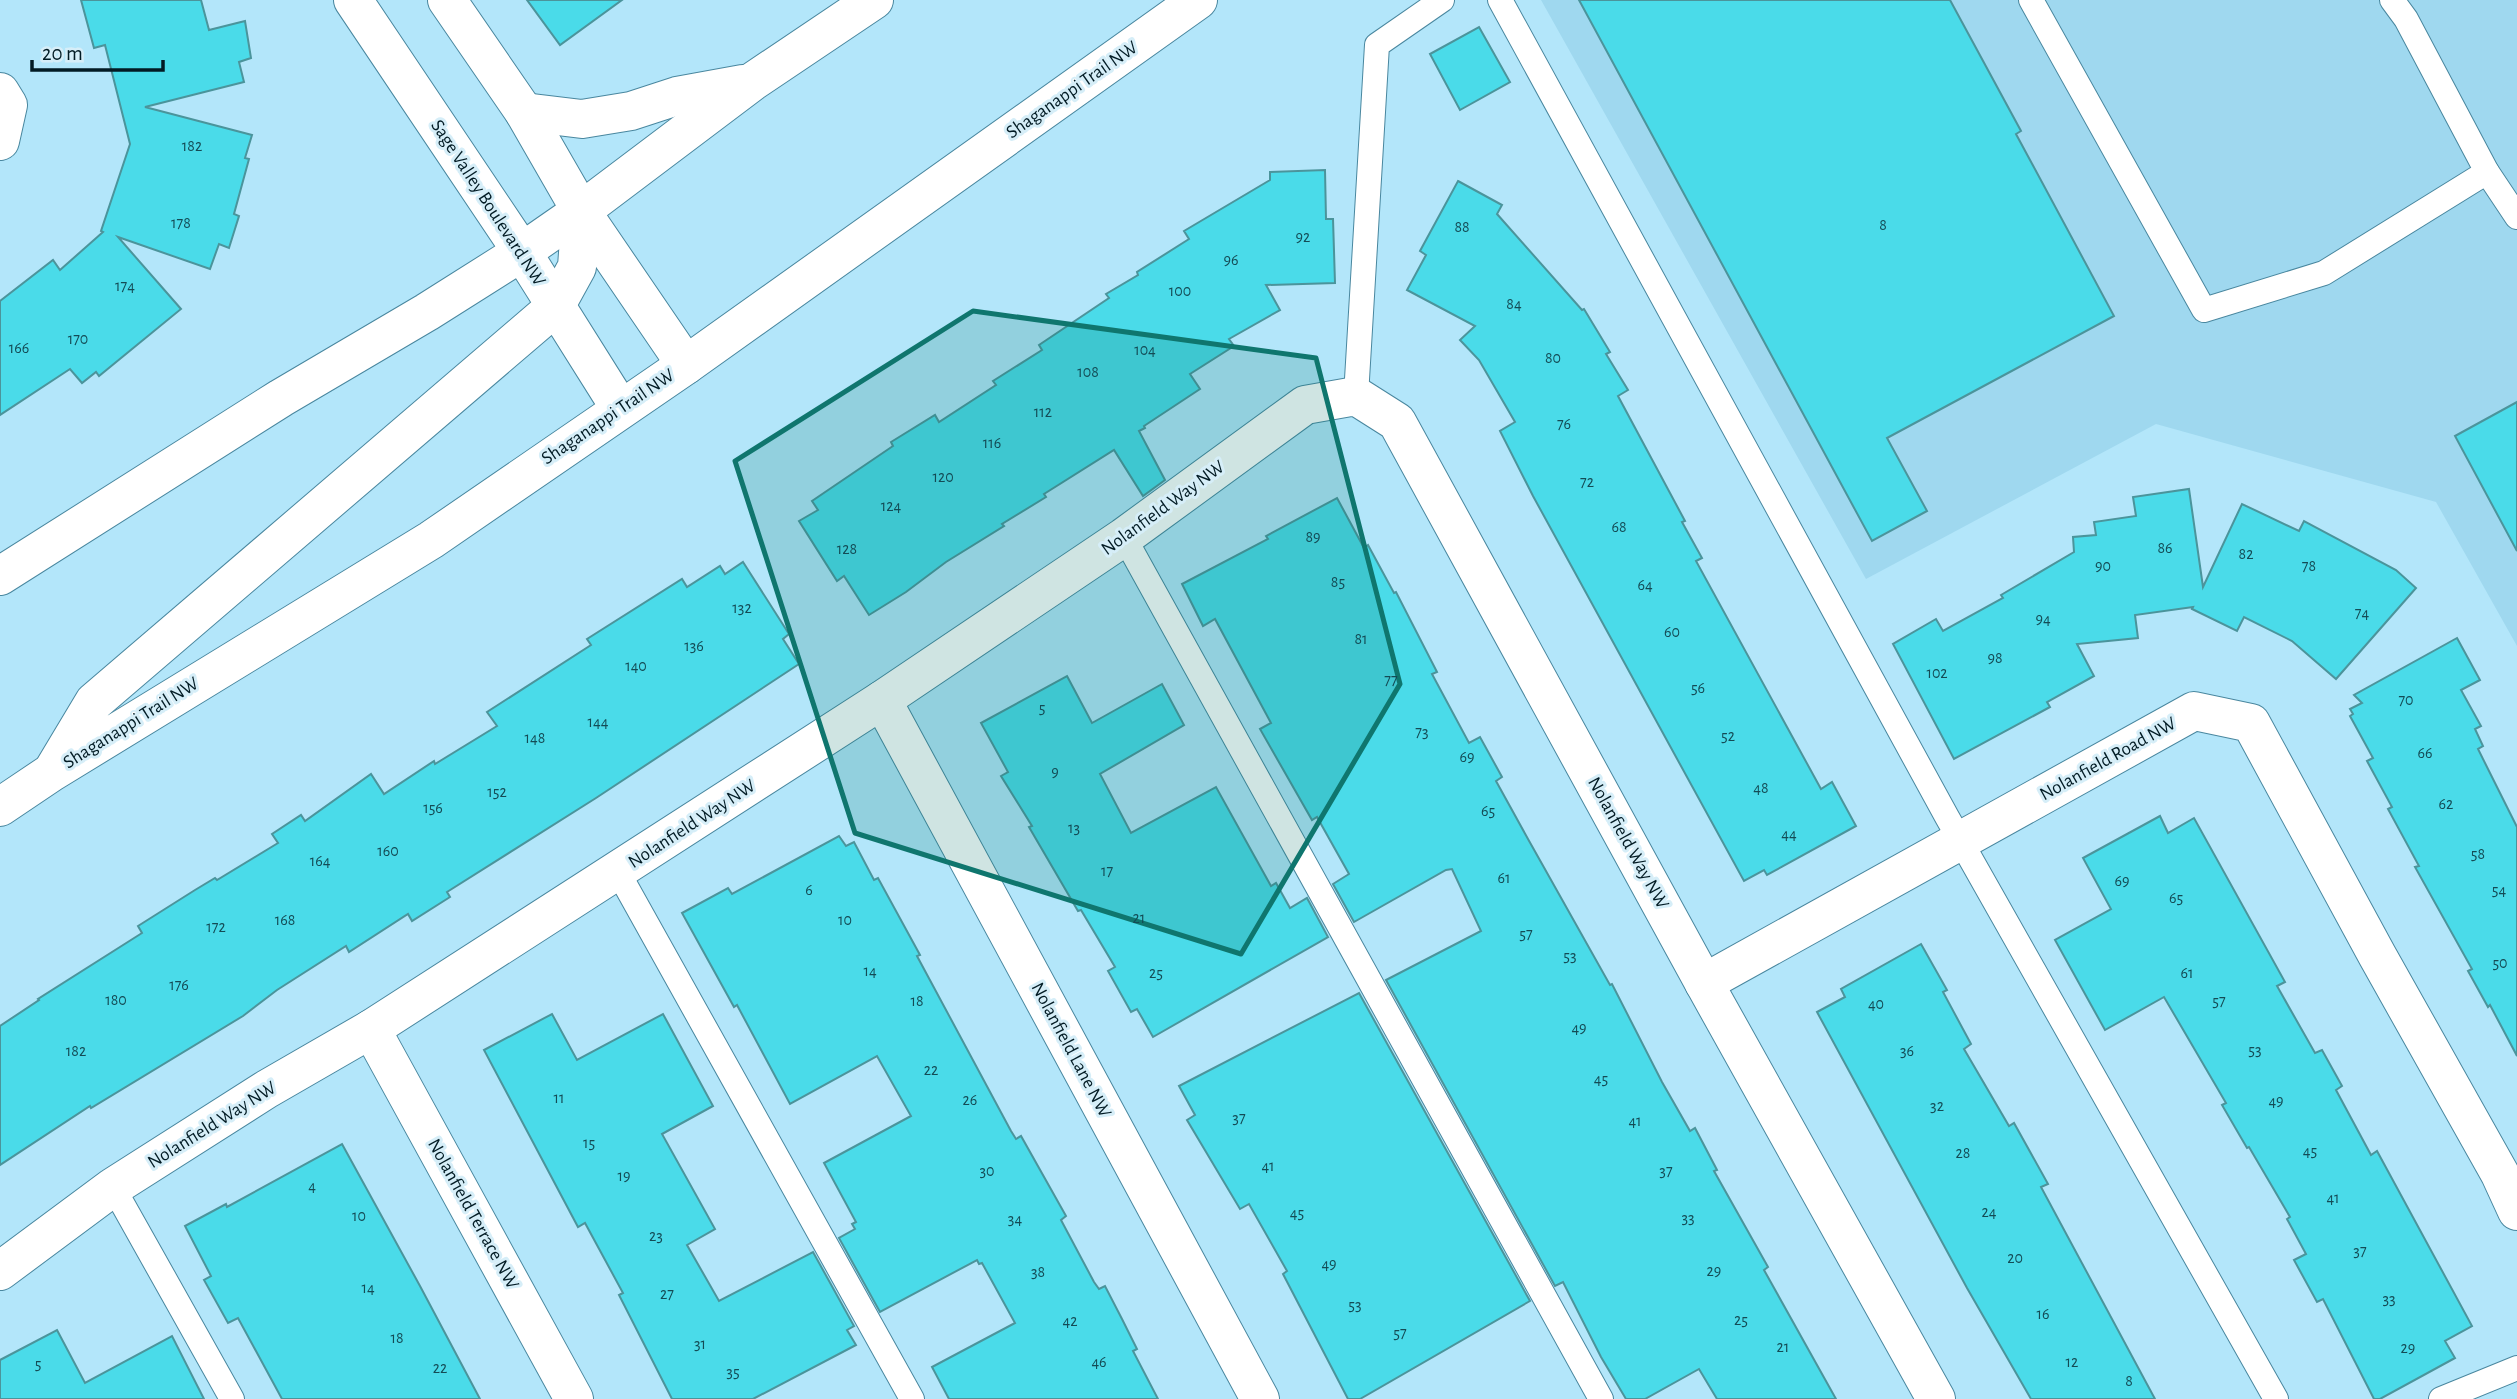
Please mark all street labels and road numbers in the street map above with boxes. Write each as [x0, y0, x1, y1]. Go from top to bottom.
street label: Shaganappi Trail NW [1003, 38, 1141, 142]
street label: Sage Valley Boulevard NW [427, 117, 549, 290]
street label: Shaganappi Trail NW [538, 366, 678, 468]
street label: Nolanfield Way NW [1098, 457, 1228, 559]
street label: Shaganappi Trail NW [60, 674, 202, 772]
street label: Nolanfield Road NW [2037, 714, 2179, 804]
street label: Nolanfield Way NW [1584, 774, 1672, 912]
street label: Nolanfield Way NW [625, 776, 759, 872]
street label: Nolanfield Lane NW [1027, 979, 1115, 1121]
street label: Nolanfield Way NW [145, 1078, 279, 1172]
street label: Nolanfield Terrace NW [424, 1136, 522, 1292]

